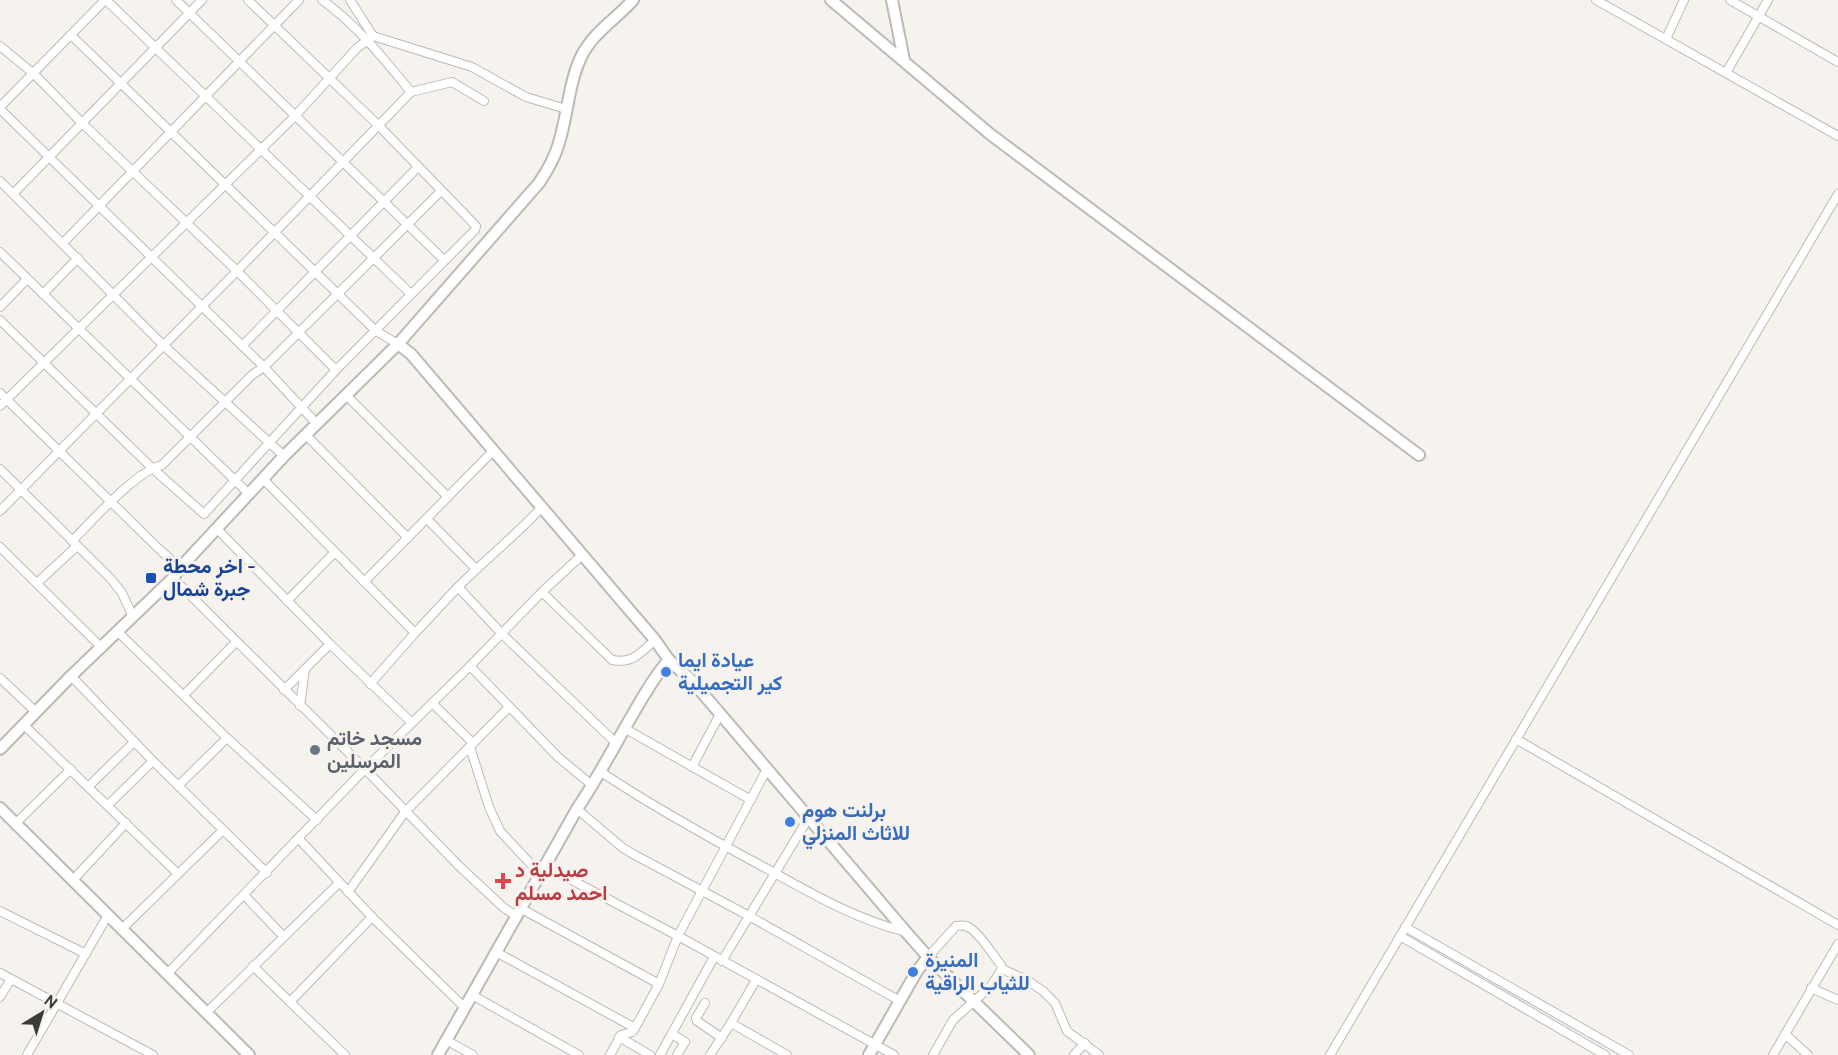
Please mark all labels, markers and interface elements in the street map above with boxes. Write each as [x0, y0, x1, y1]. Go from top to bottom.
place label: اخر محطة - جبرة شمال [163, 554, 256, 602]
marker: اخر محطة - جبرة شمال [144, 571, 158, 585]
place label: عيادة ايما كير التجميلية [678, 648, 782, 696]
marker: عيادة ايما كير التجميلية [659, 665, 673, 679]
place label: مسجد خاتم المرسلين [327, 726, 422, 774]
marker: مسجد خاتم المرسلين [308, 743, 322, 757]
place label: برلنت هوم للاثاث المنزلي [802, 798, 910, 850]
marker: برلنت هوم للاثاث المنزلي [783, 815, 797, 829]
place label: صيدلية د احمد مسلم [515, 858, 608, 906]
marker: صيدلية د احمد مسلم [496, 874, 510, 888]
place label: المنيرة للثياب الراقية [925, 948, 1030, 996]
marker: المنيرة للثياب الراقية [906, 965, 920, 979]
north arrow [12, 983, 72, 1043]
text: N [41, 991, 61, 1013]

